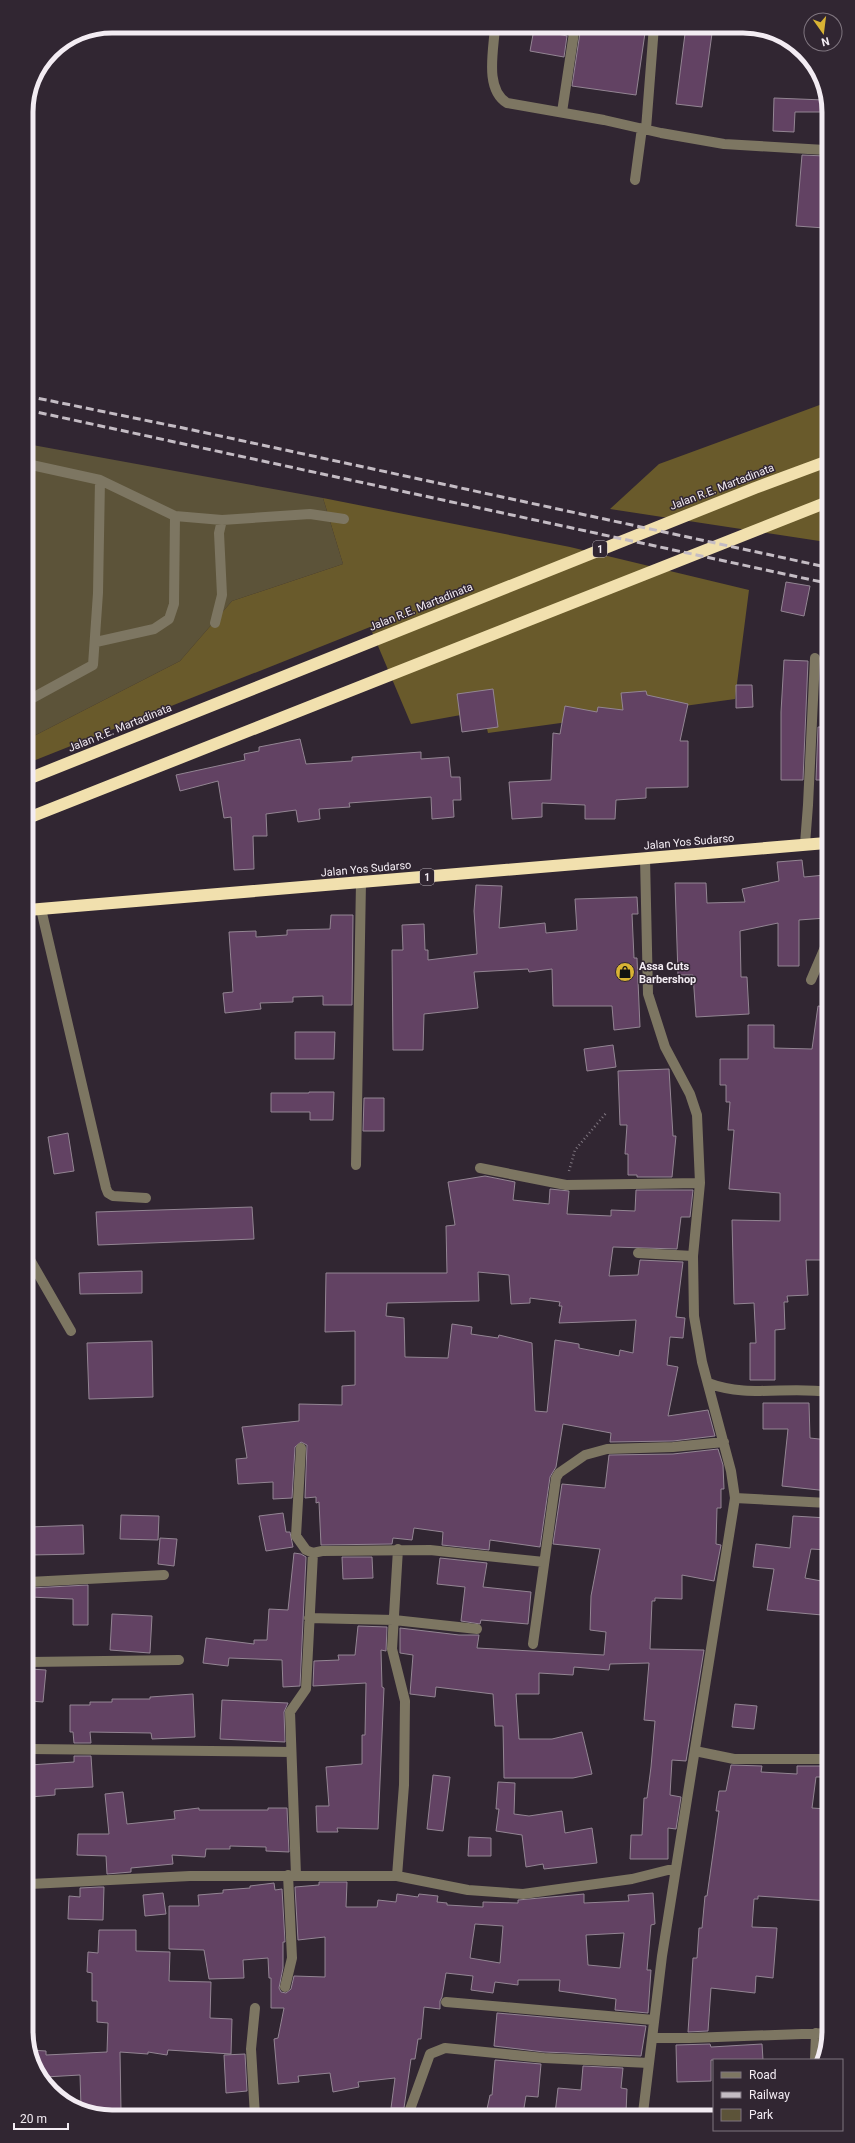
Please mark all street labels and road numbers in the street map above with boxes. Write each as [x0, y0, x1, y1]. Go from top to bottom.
street label: Jalan R.E. Martadinata [668, 461, 776, 513]
road number: 1 [593, 541, 607, 557]
street label: Jalan R.E. Martadinata [367, 580, 475, 634]
street label: Jalan R.E. Martadinata [66, 701, 174, 755]
street label: Jalan Yos Sudarso [643, 832, 735, 852]
street label: Jalan Yos Sudarso [320, 859, 412, 879]
road number: 1 [420, 869, 434, 885]

